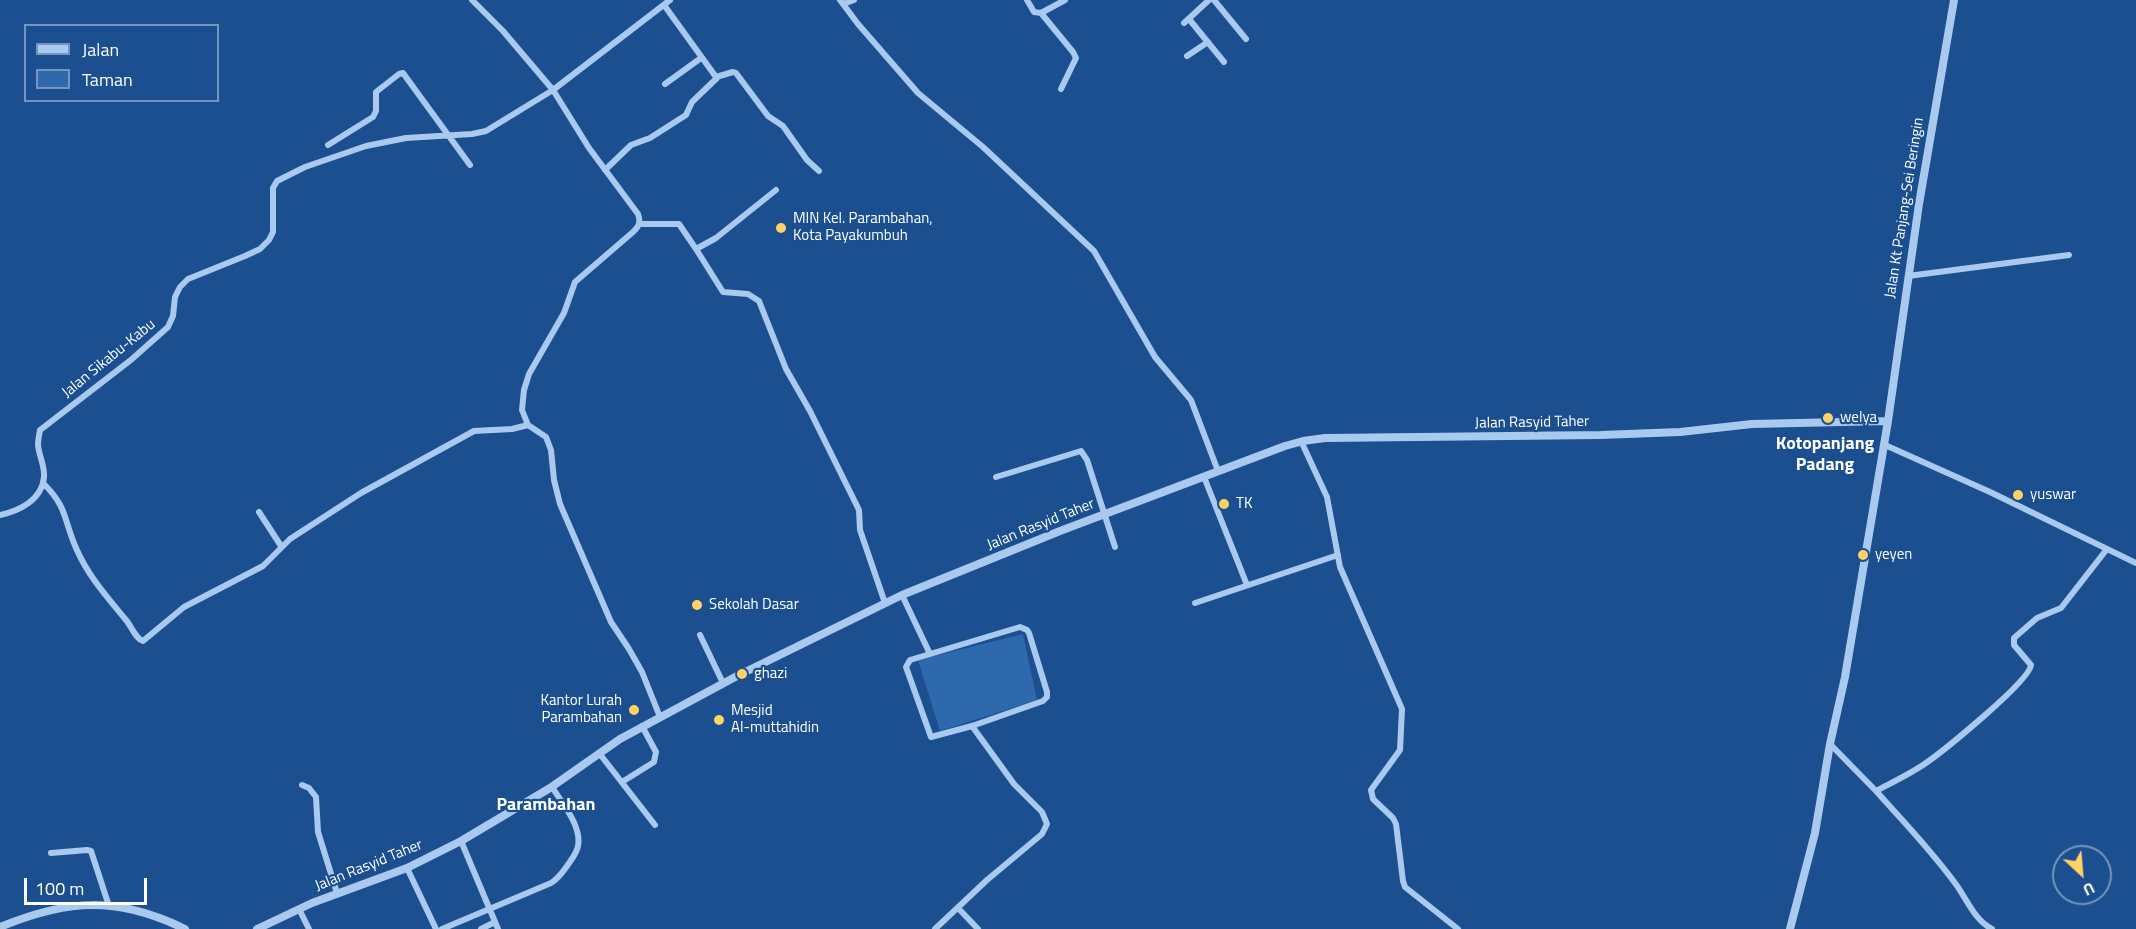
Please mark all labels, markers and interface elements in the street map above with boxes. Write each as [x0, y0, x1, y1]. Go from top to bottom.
legend [24, 24, 219, 102]
text: Jalan [82, 36, 119, 63]
text: Taman [82, 66, 133, 93]
street label: Jalan Kt Panjang-Sei Beringin [1882, 116, 1928, 300]
place label: MIN Kel. Parambahan, Kota Payakumbuh [793, 210, 933, 245]
marker: MIN Kel. Parambahan, Kota Payakumbuh [774, 221, 788, 235]
street label: Jalan Sikabu-Kabu [59, 316, 159, 402]
place label: welya [1840, 409, 1877, 427]
marker: welya [1821, 411, 1835, 425]
street label: Jalan Rasyid Taher [1475, 413, 1589, 433]
district label: Kotopanjang Padang [1776, 434, 1874, 476]
place label: yuswar [2030, 486, 2076, 504]
marker: yuswar [2011, 488, 2025, 502]
street label: Jalan Rasyid Taher [985, 495, 1097, 555]
place label: TK [1236, 495, 1252, 513]
marker: TK [1217, 497, 1231, 511]
place label: yeyen [1875, 546, 1912, 564]
marker: yeyen [1856, 548, 1870, 562]
place label: Sekolah Dasar [709, 596, 799, 614]
marker: Sekolah Dasar [690, 598, 704, 612]
place label: ghazi [754, 665, 787, 683]
marker: ghazi [735, 667, 749, 681]
place label: Kantor Lurah Parambahan [540, 692, 622, 727]
place label: Mesjid Al-muttahidin [731, 702, 819, 737]
marker: Kantor Lurah Parambahan [627, 703, 641, 717]
marker: Mesjid Al-muttahidin [712, 713, 726, 727]
district label: Parambahan [497, 795, 595, 817]
street label: Jalan Rasyid Taher [313, 836, 425, 896]
north arrow [2052, 845, 2112, 905]
scale bar [27, 866, 150, 904]
text: 100 m [35, 875, 84, 902]
text: U [2079, 876, 2099, 902]

